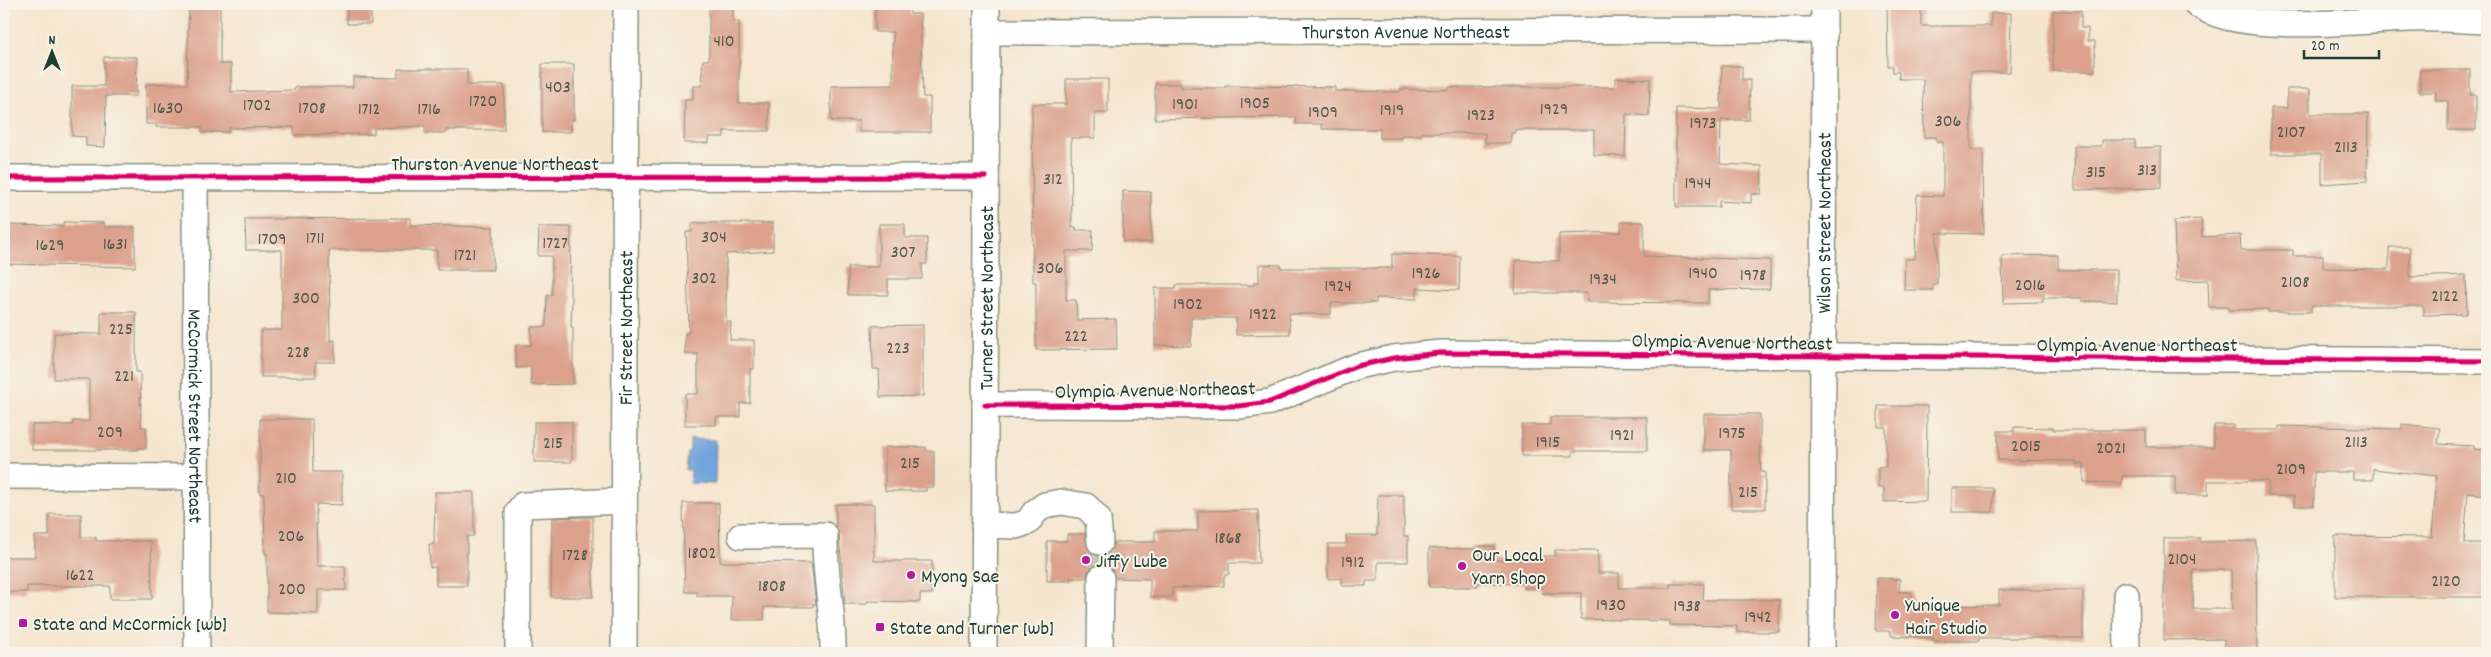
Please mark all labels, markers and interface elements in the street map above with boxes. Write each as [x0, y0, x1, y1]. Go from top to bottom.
street label: Thurston Avenue Northeast [1302, 20, 1510, 48]
north arrow [28, 28, 78, 78]
scale bar [2304, 28, 2378, 60]
house number: 410 [713, 30, 735, 55]
text: N [49, 31, 56, 51]
text: 20 m [2311, 36, 2339, 58]
house number: 403 [545, 76, 571, 101]
house number: 1720 [469, 90, 497, 115]
house number: 1905 [1240, 92, 1270, 117]
house number: 1901 [1172, 93, 1198, 118]
house number: 1702 [243, 94, 271, 119]
house number: 1630 [153, 97, 183, 122]
house number: 1708 [298, 97, 326, 122]
house number: 1712 [358, 98, 380, 123]
house number: 1716 [417, 98, 441, 123]
house number: 1929 [1540, 98, 1568, 123]
house number: 1919 [1380, 99, 1404, 124]
house number: 1909 [1308, 101, 1338, 126]
house number: 1923 [1467, 104, 1495, 129]
house number: 306 [1935, 110, 1961, 135]
house number: 1973 [1689, 112, 1717, 137]
house number: 2107 [2277, 121, 2305, 146]
street label: Wilson Street Northeast [1812, 132, 1841, 314]
house number: 2113 [2334, 136, 2358, 161]
street label: Thurston Avenue Northeast [391, 152, 599, 180]
house number: 313 [2137, 159, 2157, 184]
house number: 315 [2086, 161, 2106, 186]
house number: 312 [1043, 168, 1063, 193]
house number: 1944 [1684, 172, 1712, 197]
street label: Turner Street Northeast [974, 206, 1003, 390]
house number: 304 [701, 226, 727, 251]
house number: 1711 [306, 227, 324, 252]
house number: 1709 [258, 228, 286, 253]
house number: 1727 [542, 232, 568, 257]
house number: 1631 [103, 233, 127, 258]
house number: 1629 [36, 234, 64, 259]
house number: 307 [891, 241, 915, 266]
house number: 1721 [454, 244, 476, 269]
street label: Fir Street Northeast [614, 251, 642, 405]
house number: 306 [1037, 257, 1063, 282]
house number: 1926 [1412, 262, 1440, 287]
house number: 1940 [1688, 262, 1718, 287]
house number: 1978 [1740, 264, 1766, 289]
house number: 302 [691, 267, 717, 292]
house number: 1934 [1589, 268, 1617, 293]
house number: 2108 [2281, 271, 2309, 296]
house number: 2016 [2015, 274, 2045, 299]
house number: 1924 [1324, 275, 1352, 300]
house number: 2122 [2431, 285, 2459, 310]
house number: 300 [292, 287, 320, 312]
house number: 1902 [1173, 293, 1203, 318]
house number: 1922 [1249, 303, 1277, 328]
street label: McCormick Street Northeast [179, 309, 207, 523]
house number: 225 [109, 318, 133, 343]
house number: 222 [1064, 325, 1088, 350]
street label: Olympia Avenue Northeast [1631, 328, 1833, 360]
street label: Olympia Avenue Northeast [2037, 333, 2237, 361]
house number: 223 [886, 337, 910, 362]
house number: 228 [287, 341, 309, 366]
house number: 221 [114, 365, 134, 390]
street label: Olympia Avenue Northeast [1054, 376, 1256, 408]
house number: 209 [97, 421, 123, 446]
house number: 1975 [1718, 422, 1746, 447]
house number: 1921 [1610, 424, 1634, 449]
house number: 1915 [1536, 431, 1560, 456]
house number: 2113 [2344, 431, 2368, 456]
house number: 215 [543, 432, 563, 457]
house number: 2015 [2011, 435, 2041, 460]
house number: 2021 [2096, 437, 2126, 462]
house number: 215 [900, 452, 920, 477]
house number: 2109 [2276, 458, 2306, 483]
house number: 210 [275, 467, 297, 492]
house number: 215 [1738, 481, 1758, 506]
house number: 206 [278, 525, 304, 550]
house number: 1868 [1214, 527, 1242, 552]
house number: 1802 [688, 542, 716, 567]
place label: Our Local Yarn Shop [1472, 543, 1546, 594]
house number: 1728 [562, 544, 588, 569]
house number: 2104 [2167, 548, 2197, 573]
place label: Jiffy Lube [1096, 549, 1168, 577]
house number: 1912 [1341, 551, 1365, 576]
marker: Jiffy Lube [1080, 554, 1092, 566]
marker: Our Local Yarn Shop [1456, 560, 1468, 572]
house number: 1622 [66, 564, 94, 589]
place label: Myong Sae [921, 564, 999, 592]
marker: Myong Sae [905, 569, 917, 581]
house number: 2120 [2431, 570, 2461, 595]
house number: 1808 [758, 575, 786, 600]
house number: 200 [278, 578, 306, 603]
place label: Yunique Hair Studio [1905, 593, 1987, 644]
house number: 1930 [1596, 594, 1626, 619]
house number: 1938 [1673, 595, 1701, 620]
house number: 1942 [1744, 606, 1772, 631]
marker: Yunique Hair Studio [1889, 609, 1901, 621]
place label: State and McCormick [wb] [33, 612, 227, 640]
place label: State and Turner [wb] [890, 616, 1054, 644]
marker: State and McCormick [wb] [17, 617, 29, 629]
marker: State and Turner [wb] [874, 621, 886, 633]

